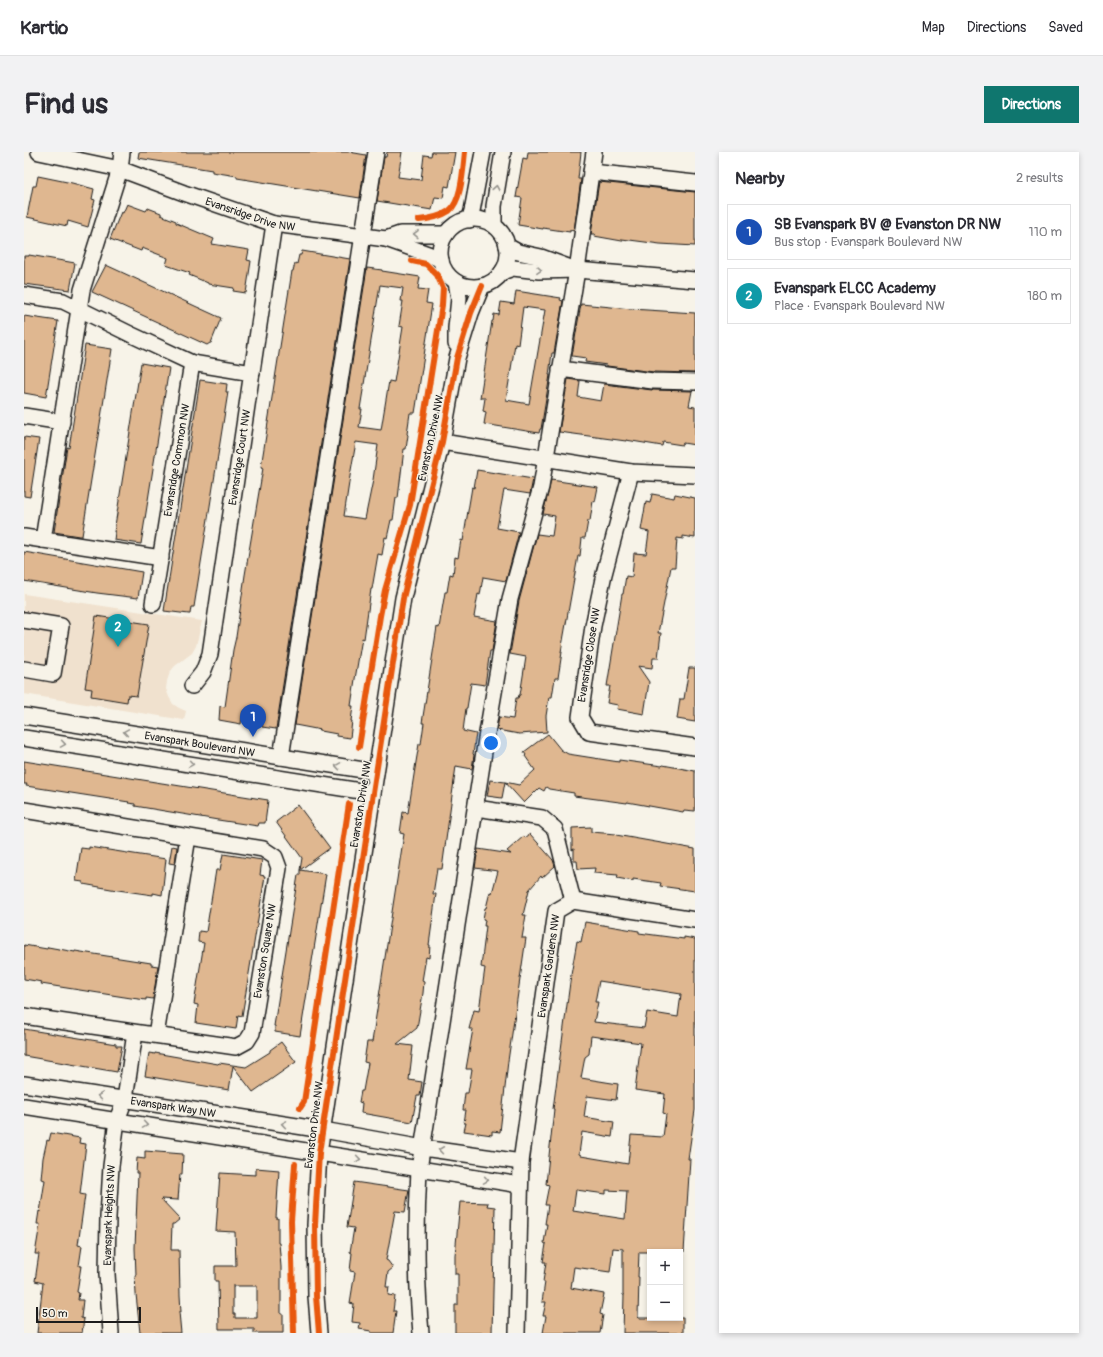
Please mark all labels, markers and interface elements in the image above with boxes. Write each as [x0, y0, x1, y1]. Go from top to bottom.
text: Kartio [20, 16, 68, 40]
text: Map [922, 19, 945, 36]
text: Directions [967, 19, 1026, 36]
text: Saved [1048, 19, 1083, 36]
button: Directions [984, 86, 1079, 123]
text: Find us [24, 87, 108, 122]
text: Nearby [735, 168, 784, 189]
text: 2 results [1016, 170, 1063, 186]
one-way arrow [492, 185, 500, 192]
street label: Evansridge Drive NW [204, 194, 296, 233]
text: SB Evanspark BV @ Evanston DR NW [774, 215, 1001, 234]
text: 1 [746, 224, 752, 240]
text: 110 m [1029, 224, 1062, 240]
one-way arrow [413, 230, 419, 239]
text: Bus stop · Evanspark Boulevard NW [774, 234, 963, 250]
one-way arrow [536, 266, 542, 275]
text: Evanspark ELCC Academy [774, 279, 936, 298]
text: 2 [745, 288, 753, 304]
text: 180 m [1027, 288, 1062, 304]
text: Place · Evanspark Boulevard NW [774, 298, 945, 314]
street label: Evanston Drive NW [416, 394, 446, 482]
street label: Evansridge Common NW [161, 402, 192, 517]
street label: Evansridge Court NW [226, 408, 253, 506]
street label: Evansridge Close NW [575, 607, 603, 703]
pin: 2 [105, 614, 131, 647]
pin: 1 [240, 704, 266, 737]
one-way arrow [123, 728, 129, 737]
street label: Evanspark Boulevard NW [144, 729, 256, 759]
your location [481, 733, 501, 753]
one-way arrow [59, 739, 66, 748]
one-way arrow [188, 759, 194, 768]
street label: Evanston Drive NW [348, 760, 374, 848]
one-way arrow [334, 762, 341, 771]
street label: Evanston Square NW [251, 903, 279, 999]
street label: Evanspark Gardens NW [535, 913, 562, 1019]
street label: Evanston Drive NW [302, 1081, 326, 1169]
one-way arrow [97, 1092, 103, 1100]
street label: Evanspark Way NW [130, 1094, 217, 1120]
one-way arrow [142, 1120, 149, 1129]
one-way arrow [281, 1120, 287, 1129]
one-way arrow [438, 1146, 444, 1155]
one-way arrow [355, 1155, 361, 1163]
street label: Evanspark Heights NW [101, 1164, 118, 1266]
one-way arrow [483, 1175, 489, 1184]
map controls [647, 1249, 683, 1321]
button: + [647, 1249, 683, 1285]
button: − [647, 1285, 683, 1321]
scale bar [36, 1305, 141, 1324]
text: 50 m [42, 1307, 68, 1320]

